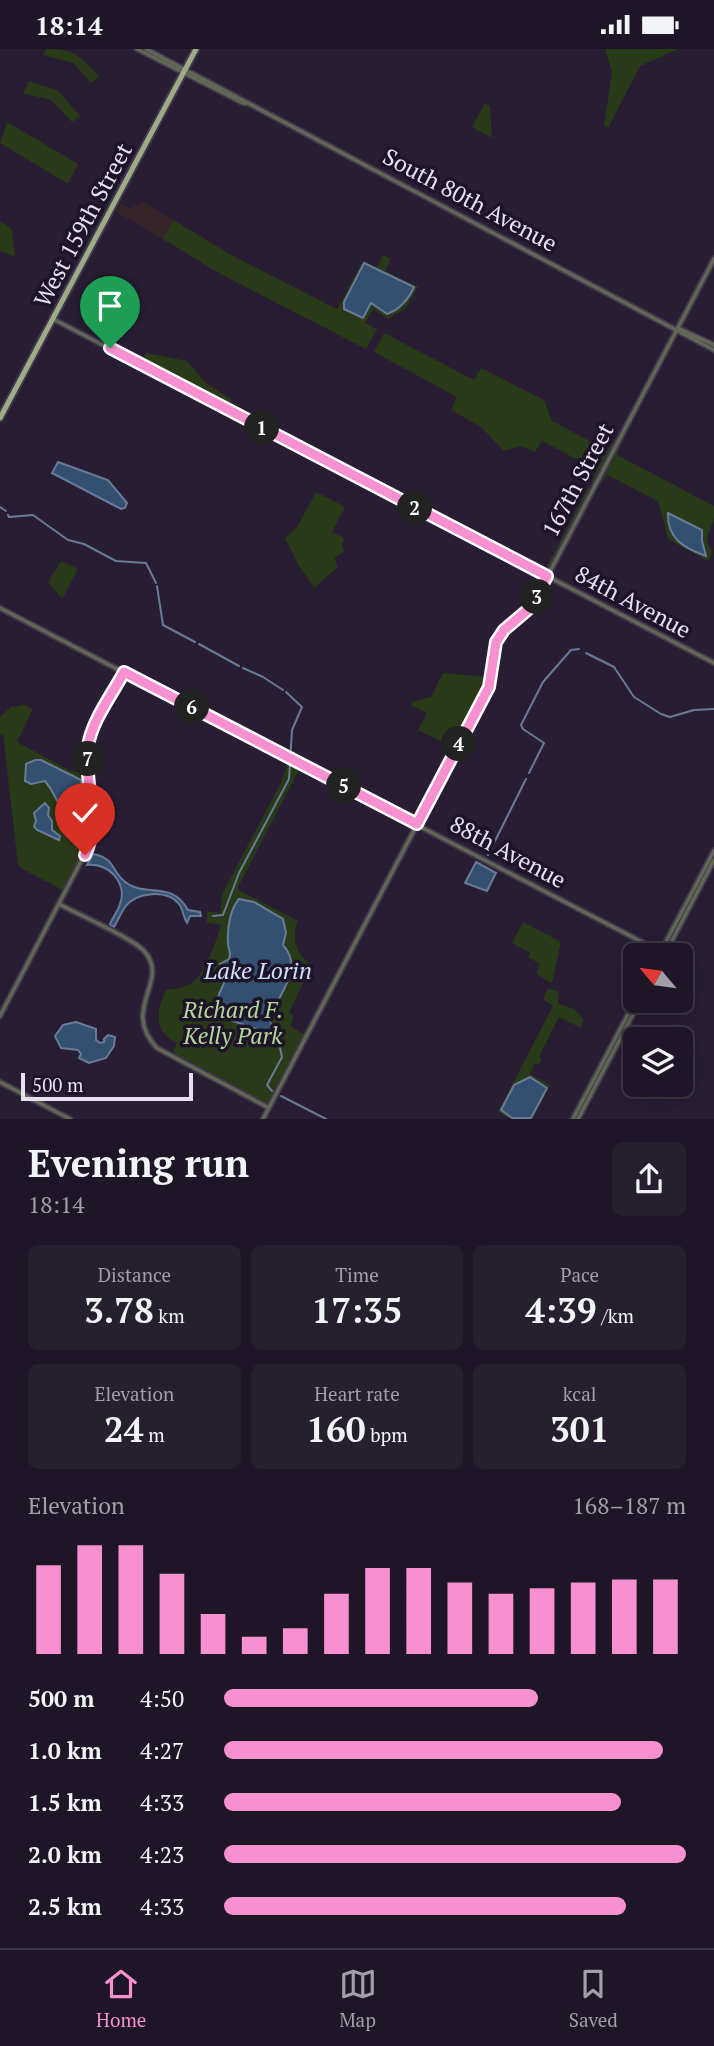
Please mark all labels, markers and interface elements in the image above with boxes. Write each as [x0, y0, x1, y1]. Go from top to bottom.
text: 18:14 [35, 8, 103, 42]
street label: West 159th Street [26, 137, 139, 312]
street label: South 80th Avenue [378, 141, 563, 259]
pin [80, 276, 140, 348]
icon: arrive [91, 287, 129, 325]
pin: 1 [244, 411, 280, 445]
text: 1 [256, 415, 267, 440]
street label: 167th Street [535, 417, 621, 542]
pin: 2 [398, 491, 432, 525]
text: 2 [409, 495, 420, 520]
street label: 84th Avenue [570, 558, 697, 645]
pin: 3 [520, 579, 554, 615]
text: 3 [531, 584, 542, 609]
pin: 6 [174, 689, 210, 725]
text: 6 [186, 694, 197, 719]
pin: 4 [442, 727, 476, 761]
text: 4 [453, 731, 464, 756]
pin: 7 [70, 741, 106, 777]
text: 7 [82, 746, 93, 771]
pin: 5 [326, 769, 362, 803]
text: 5 [338, 773, 349, 798]
pin [55, 783, 115, 855]
icon: check [66, 794, 104, 832]
street label: 88th Avenue [445, 808, 572, 895]
north arrow [623, 943, 693, 1013]
map controls [623, 943, 693, 1097]
water label: Lake Lorin [203, 954, 312, 986]
park label: Richard F. Kelly Park [182, 994, 283, 1051]
button: layers [623, 1027, 693, 1097]
scale bar [21, 1069, 192, 1101]
text: 500 m [32, 1072, 83, 1097]
text: Evening run [28, 1138, 249, 1188]
button: share [612, 1142, 686, 1216]
text: 18:14 [28, 1189, 85, 1220]
text: Distance [98, 1262, 171, 1287]
text: Time [335, 1262, 379, 1287]
text: Pace [560, 1262, 599, 1287]
text: 3.78 [84, 1287, 154, 1333]
text: 17:35 [311, 1287, 403, 1333]
text: 4:39 [525, 1287, 597, 1333]
text: km [154, 1303, 185, 1328]
text: /km [597, 1303, 634, 1328]
text: Elevation [94, 1381, 174, 1406]
text: Heart rate [314, 1381, 400, 1406]
text: kcal [563, 1381, 597, 1406]
text: 24 [104, 1406, 144, 1452]
text: 160 [306, 1406, 366, 1452]
text: 301 [550, 1406, 609, 1452]
text: m [144, 1422, 165, 1447]
text: bpm [366, 1422, 408, 1447]
text: Elevation [28, 1490, 125, 1521]
text: 168–187 m [573, 1490, 686, 1521]
text: 500 m [28, 1683, 94, 1714]
text: 4:50 [140, 1683, 184, 1714]
text: 1.0 km [28, 1735, 102, 1766]
text: 4:27 [140, 1735, 184, 1766]
text: 1.5 km [28, 1787, 102, 1818]
text: 4:33 [140, 1787, 184, 1818]
text: 2.0 km [28, 1839, 102, 1870]
text: 4:23 [140, 1839, 184, 1870]
text: 2.5 km [28, 1891, 102, 1922]
text: 4:33 [140, 1891, 184, 1922]
tab: Home [96, 1965, 146, 2032]
tab: Map [339, 1965, 377, 2032]
tab: Saved [569, 1965, 618, 2032]

